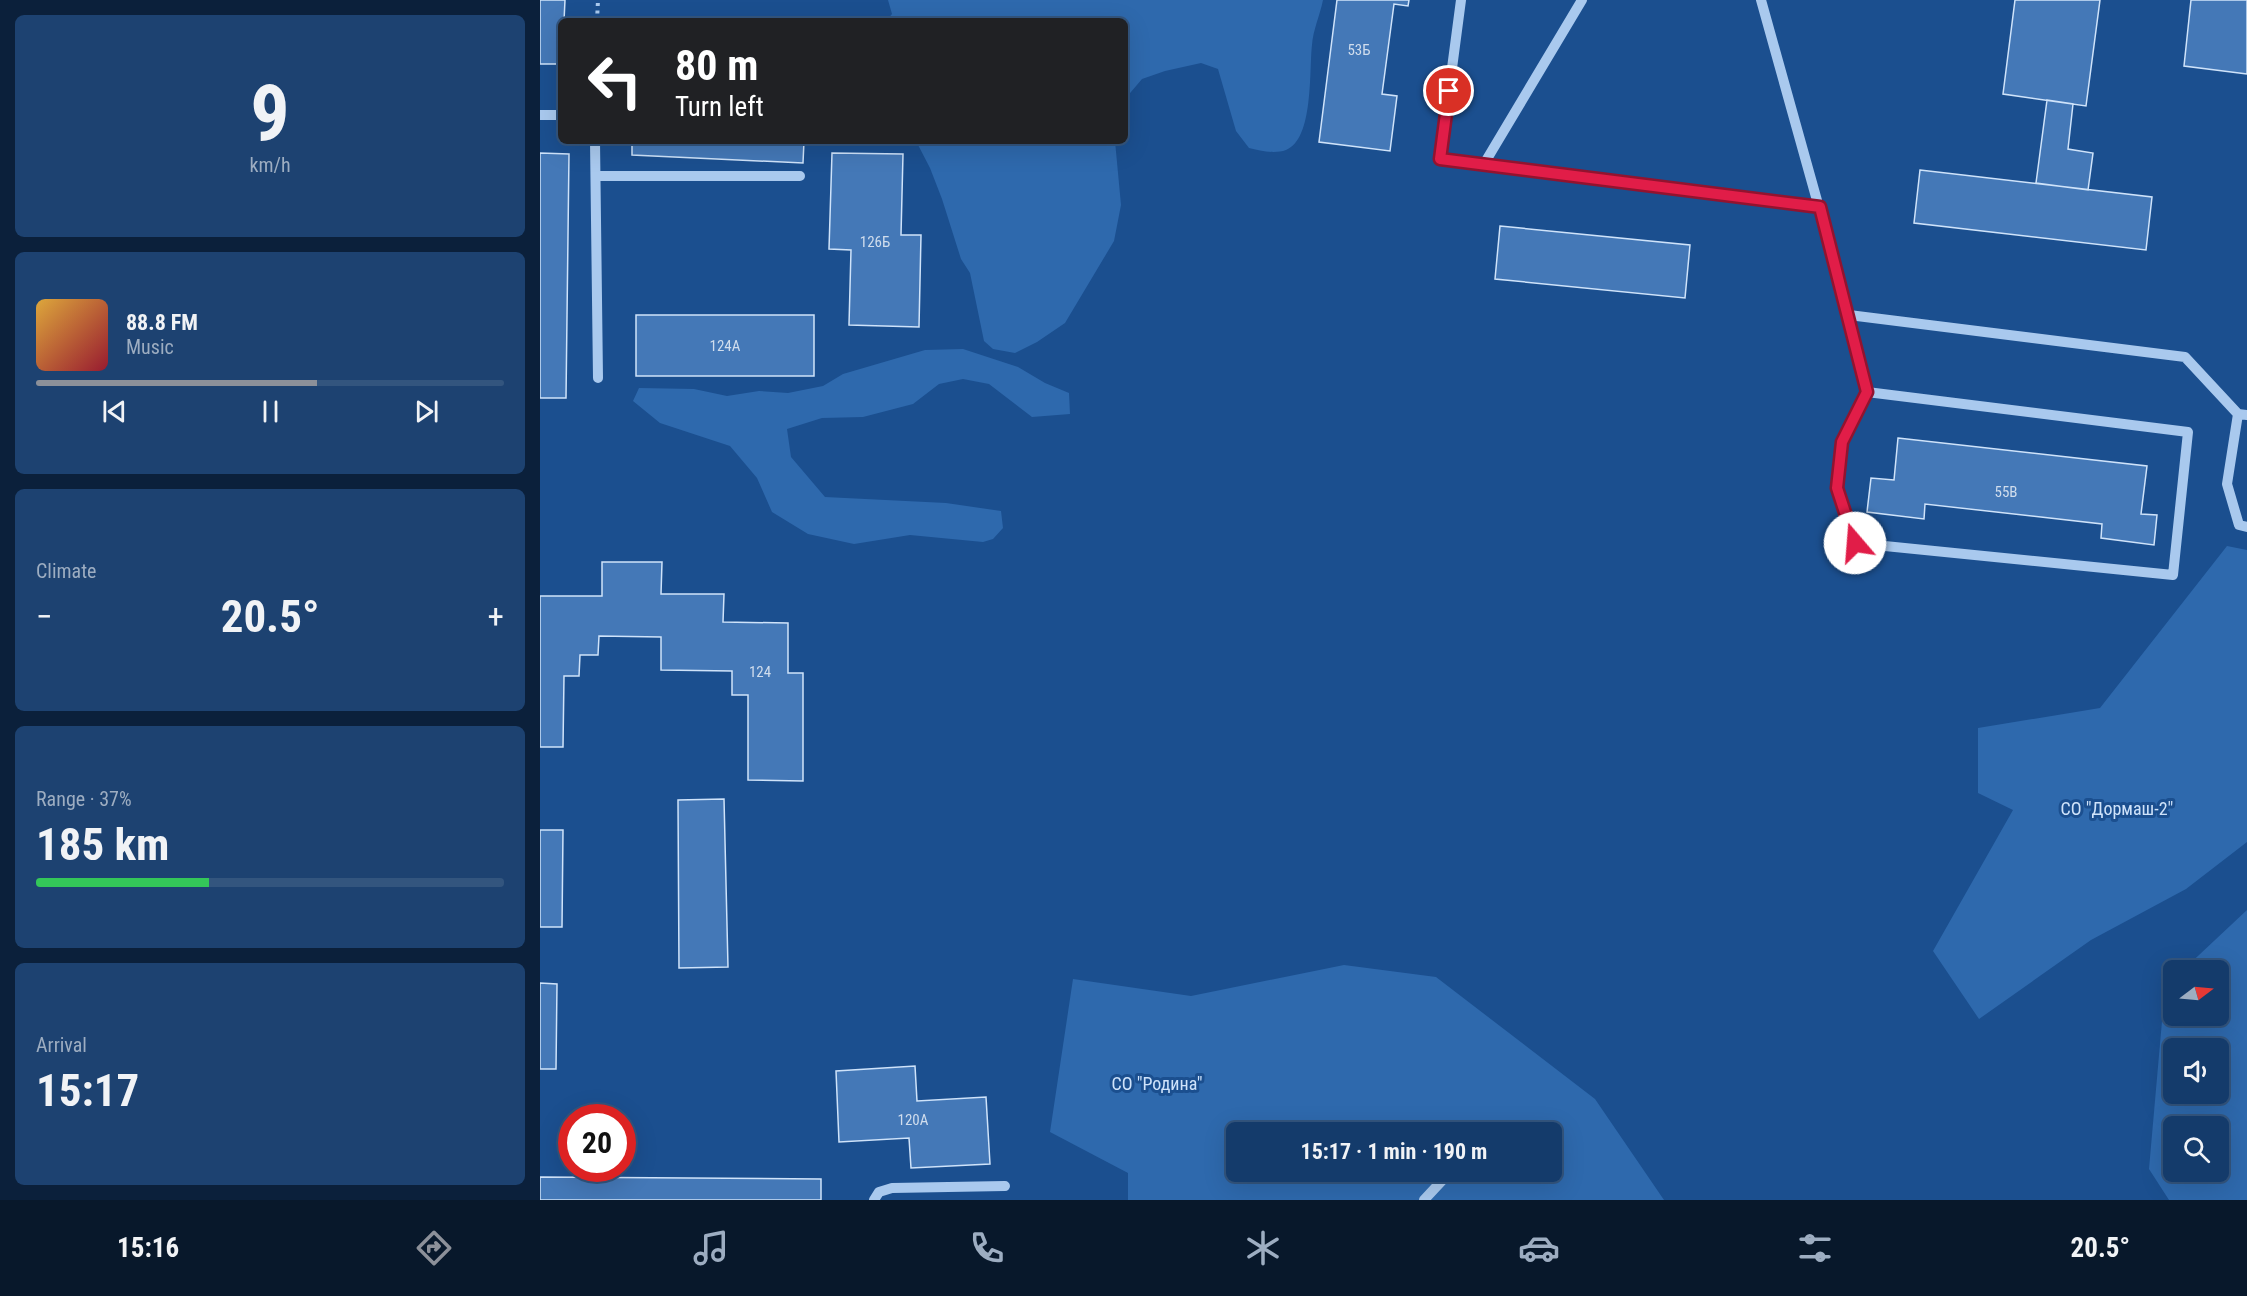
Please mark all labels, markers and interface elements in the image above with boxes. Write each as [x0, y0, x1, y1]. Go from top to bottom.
text: 80 m [675, 41, 758, 90]
house number: 53Б [1347, 41, 1371, 59]
icon: left [576, 42, 654, 120]
pin [1423, 65, 1474, 116]
text: 9 [250, 68, 290, 159]
icon: arrive [1432, 74, 1465, 107]
text: Turn left [675, 91, 764, 123]
text: km/h [249, 153, 291, 177]
house number: 126Б [860, 233, 890, 251]
text: 88.8 FM [126, 310, 198, 335]
text: Music [126, 335, 174, 359]
house number: 124А [710, 337, 741, 355]
icon: previous [98, 395, 131, 428]
icon: pause [254, 395, 287, 428]
icon: next [410, 395, 443, 428]
house number: 55В [1995, 483, 2018, 501]
position arrow [1823, 511, 1887, 575]
text: Climate [36, 559, 96, 583]
text: 20.5° [221, 590, 319, 643]
text: − [36, 597, 53, 636]
text: + [488, 597, 504, 636]
house number: 124 [749, 663, 771, 681]
text: Range · 37% [36, 787, 132, 811]
park label: СО "Дормаш-2" [2061, 798, 2173, 819]
text: 185 km [36, 818, 169, 871]
north arrow [2163, 960, 2229, 1026]
map controls [2163, 960, 2229, 1182]
text: Arrival [36, 1033, 87, 1057]
button: sound [2163, 1038, 2229, 1104]
text: 15:17 [36, 1064, 139, 1117]
park label: СО "Родина" [1112, 1073, 1202, 1094]
speed limit sign: 20 [558, 1104, 636, 1182]
house number: 120А [898, 1111, 929, 1129]
button: search [2163, 1116, 2229, 1182]
text: 15:17 · 1 min · 190 m [1301, 1139, 1487, 1164]
icon: directions [413, 1227, 455, 1269]
icon: music [690, 1227, 732, 1269]
icon: phone [966, 1227, 1008, 1269]
icon: climate [1242, 1227, 1284, 1269]
icon: car [1518, 1227, 1560, 1269]
icon: filters [1794, 1227, 1836, 1269]
text: 15:16 [117, 1232, 179, 1264]
text: 20.5° [2071, 1232, 2130, 1264]

